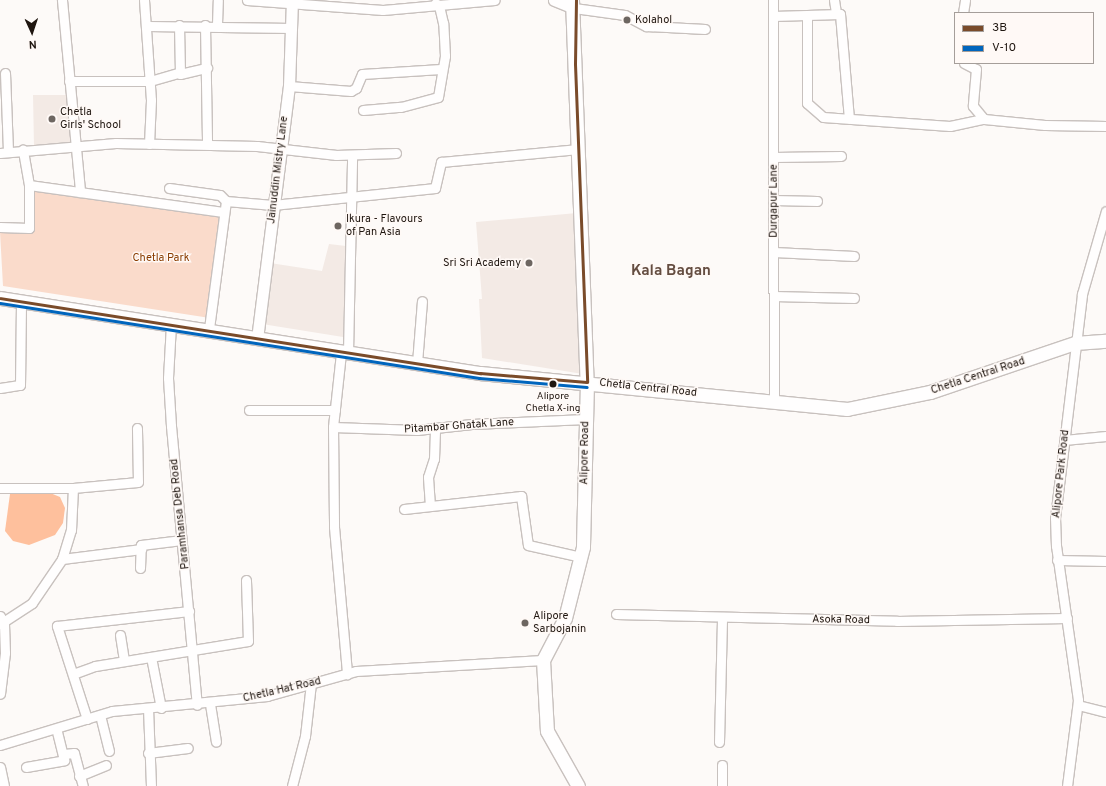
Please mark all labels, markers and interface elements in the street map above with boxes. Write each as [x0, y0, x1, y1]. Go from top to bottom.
north arrow [12, 12, 52, 52]
legend [954, 12, 1094, 64]
place label: Kolahol [635, 13, 672, 27]
marker: Kolahol [622, 15, 632, 25]
text: 3B [992, 20, 1007, 36]
text: N [28, 37, 37, 51]
text: V-10 [992, 40, 1016, 56]
place label: Chetla Girls' School [60, 106, 121, 132]
marker: Chetla Girls' School [47, 114, 57, 124]
street label: Jainuddin Mistry Lane [265, 115, 291, 225]
street label: Durgapur Lane [767, 164, 781, 238]
place label: Ikura - Flavours of Pan Asia [346, 213, 423, 239]
marker: Ikura - Flavours of Pan Asia [333, 221, 343, 231]
park label: Chetla Park [132, 251, 190, 265]
place label: Sri Sri Academy [443, 256, 521, 270]
marker: Sri Sri Academy [524, 258, 534, 268]
district label: Kala Bagan [631, 263, 711, 281]
street label: Chetla Central Road [929, 355, 1027, 397]
street label: Chetla Central Road [598, 376, 698, 400]
marker: Alipore Chetla X-ing [548, 379, 558, 389]
place label: Alipore Chetla X-ing [525, 390, 581, 414]
street label: Pitambar Ghatak Lane [404, 416, 514, 436]
street label: Alipore Road [578, 421, 592, 485]
street label: Alipore Park Road [1050, 429, 1072, 519]
street label: Paramhansa Deb Road [168, 458, 192, 570]
place label: Alipore Sarbojanin [533, 610, 586, 636]
street label: Asoka Road [812, 613, 870, 627]
marker: Alipore Sarbojanin [520, 618, 530, 628]
street label: Chetla Hat Road [242, 675, 322, 705]

